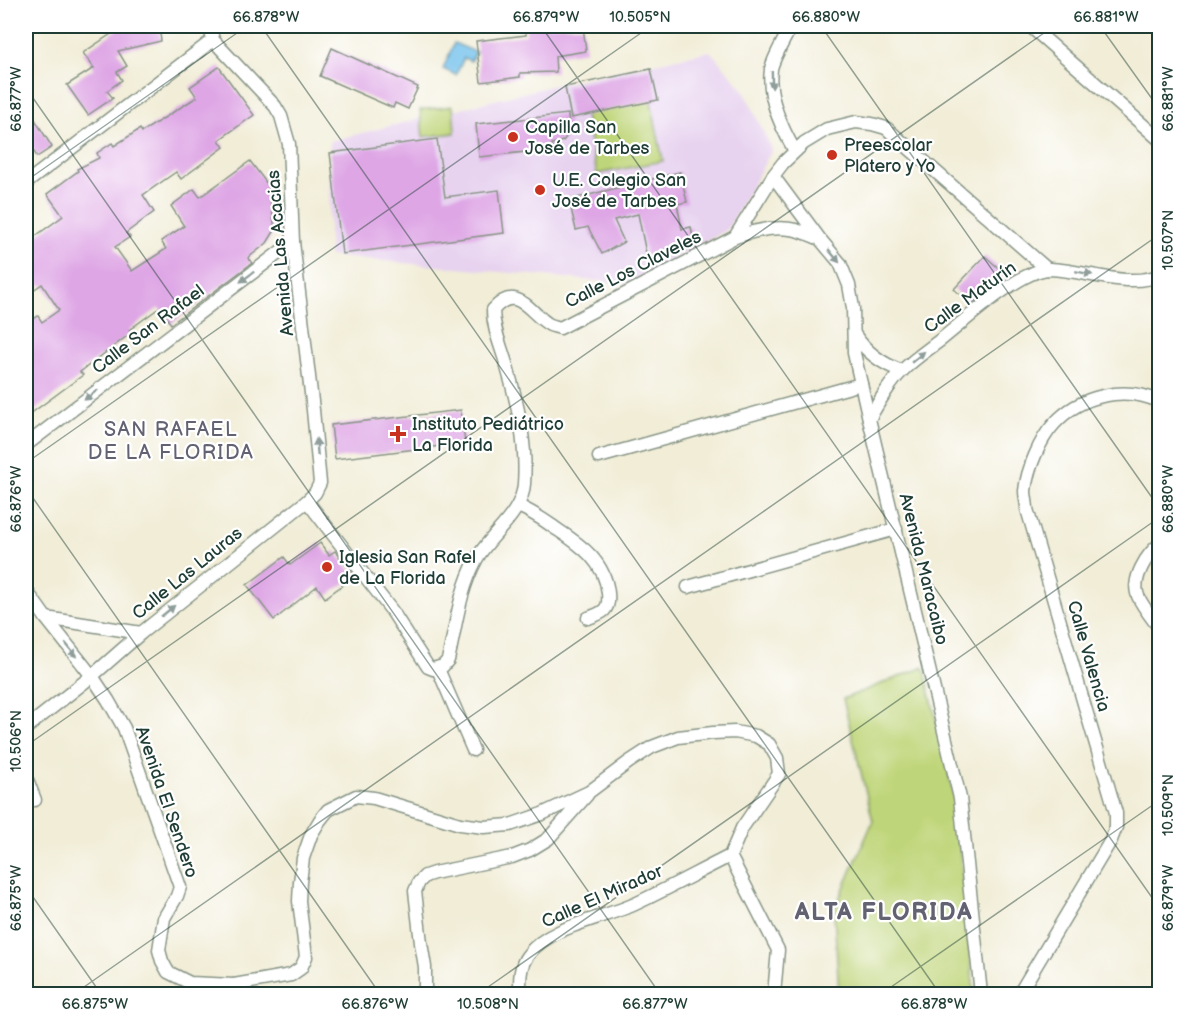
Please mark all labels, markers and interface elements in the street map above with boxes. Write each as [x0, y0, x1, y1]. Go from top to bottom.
text: 66.878°W [233, 8, 300, 27]
text: 66.879°W [513, 8, 580, 27]
text: 10.505°N [609, 8, 671, 27]
text: 66.880°W [792, 8, 860, 27]
text: 66.881°W [1073, 8, 1139, 27]
text: 66.877°W [7, 66, 26, 132]
text: 66.881°W [1159, 66, 1178, 132]
one-way arrow [767, 70, 776, 89]
place label: Capilla San José de Tarbes [525, 117, 650, 159]
marker: Capilla San José de Tarbes [506, 130, 520, 144]
place label: Preescolar Platero y Yo [844, 135, 936, 177]
marker: Preescolar Platero y Yo [825, 148, 839, 162]
street label: Avenida Las Acacias [263, 169, 298, 337]
place label: U.E. Colegio San José de Tarbes [552, 170, 686, 212]
marker: U.E. Colegio San José de Tarbes [533, 183, 547, 197]
text: 10.507°N [1159, 210, 1178, 270]
street label: Calle Los Claveles [562, 226, 705, 313]
one-way arrow [827, 248, 840, 263]
street label: Calle Maturín [920, 257, 1020, 338]
one-way arrow [1075, 269, 1094, 278]
one-way arrow [239, 271, 254, 283]
street label: Calle San Rafael [88, 280, 208, 378]
one-way arrow [910, 351, 926, 364]
one-way arrow [84, 389, 99, 401]
place label: Instituto Pediátrico La Florida [412, 414, 564, 456]
district label: SAN RAFAEL DE LA FLORIDA [88, 418, 254, 465]
marker: Instituto Pediátrico La Florida [389, 425, 407, 443]
one-way arrow [312, 437, 321, 456]
text: 66.876°W [7, 465, 26, 532]
text: 66.880°W [1159, 465, 1178, 533]
street label: Avenida Maracaibo [894, 491, 953, 647]
street label: Calle Las Lauras [128, 523, 247, 624]
place label: Iglesia San Rafel de La Florida [339, 547, 476, 589]
marker: Iglesia San Rafel de La Florida [320, 560, 334, 574]
street label: Calle Valencia [1063, 598, 1114, 714]
one-way arrow [161, 606, 176, 618]
one-way arrow [64, 642, 77, 658]
text: 10.506°N [7, 710, 26, 772]
street label: Avenida El Sendero [131, 724, 202, 881]
text: 10.509°N [1159, 774, 1178, 836]
street label: Calle El Mirador [538, 860, 666, 933]
text: 66.875°W [7, 864, 26, 931]
text: 66.879°W [1159, 864, 1178, 931]
district label: ALTA FLORIDA [794, 898, 973, 927]
text: 66.875°W [62, 995, 129, 1014]
text: 66.876°W [342, 995, 409, 1014]
text: 10.508°N [457, 995, 519, 1014]
text: 66.877°W [622, 995, 688, 1014]
text: 66.878°W [901, 995, 968, 1014]

